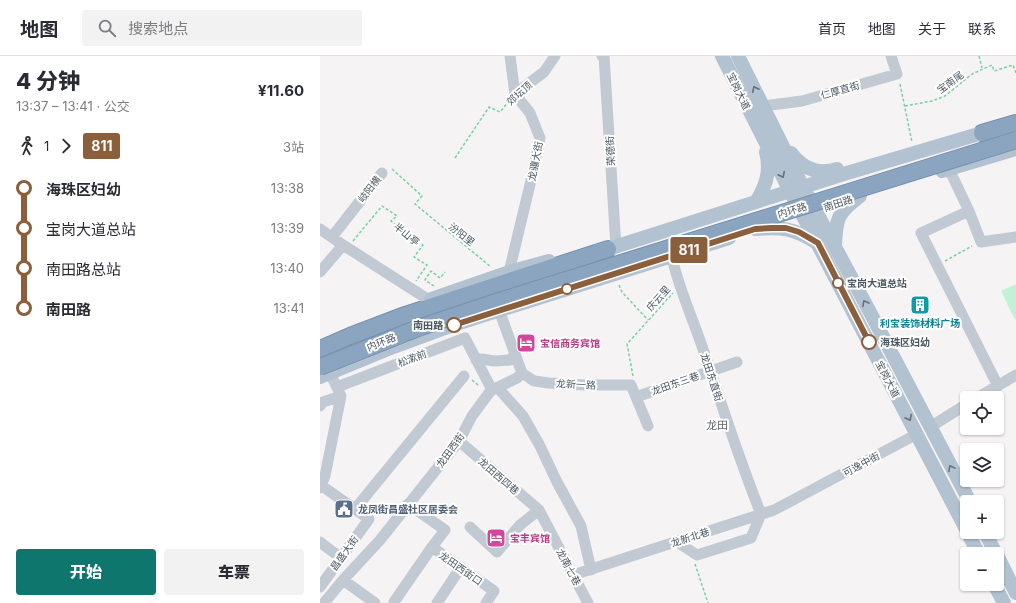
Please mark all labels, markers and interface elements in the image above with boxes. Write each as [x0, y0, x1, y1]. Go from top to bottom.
search box [82, 10, 362, 46]
icon: search [96, 17, 118, 39]
text: 地图 [20, 18, 58, 41]
text: 搜索地点 [128, 19, 188, 38]
text: 首页 [818, 20, 846, 37]
text: 地图 [868, 20, 896, 37]
text: 关于 [918, 20, 946, 37]
text: 联系 [968, 20, 996, 37]
text: 4 分钟 [16, 68, 80, 94]
street label: 宝南尾 [934, 68, 966, 96]
street label: 宝岗大道 [725, 70, 753, 112]
street label: 郊坛顶 [504, 79, 534, 107]
street label: 仁厚直街 [819, 79, 861, 101]
text: ¥11.60 [258, 81, 304, 100]
one-way arrow [752, 86, 760, 94]
text: 13:37 – 13:41 · 公交 [16, 98, 130, 114]
icon: walk [16, 135, 38, 157]
icon: forward [55, 135, 77, 157]
street label: 荣德街 [603, 136, 617, 166]
text: 811 [91, 137, 112, 154]
text: 1 [44, 138, 49, 154]
text: 3站 [283, 139, 304, 155]
street label: 龙骧大街 [525, 140, 545, 182]
one-way arrow [777, 171, 785, 178]
street label: 岐阳横 [355, 173, 383, 205]
text: 海珠区妇幼 [46, 180, 121, 199]
text: 13:38 [271, 180, 304, 196]
street label: 南田路 [822, 193, 854, 213]
street label: 内环路 [776, 200, 808, 220]
text: 宝岗大道总站 [46, 220, 136, 239]
text: 13:39 [271, 220, 304, 236]
street label: 半山亭 [392, 220, 422, 248]
street label: 汾阳里 [447, 220, 477, 248]
line badge: 811 [666, 237, 712, 263]
text: 811 [678, 241, 700, 258]
text: 南田路总站 [46, 260, 121, 279]
text: 13:40 [270, 260, 304, 276]
marker: 宝岗大道总站 [832, 277, 844, 289]
place label: 宝岗大道总站 [847, 277, 907, 289]
unlabelled marker [561, 283, 573, 295]
street label: 庆云里 [644, 283, 672, 313]
building icon: 利宝装饰材料广场 [909, 294, 931, 316]
text: 南田路 [46, 300, 91, 319]
text: 13:41 [274, 300, 304, 316]
one-way arrow [862, 300, 870, 307]
marker: 南田路 [446, 317, 462, 333]
place label: 利宝装饰材料广场 [879, 317, 960, 329]
place label: 南田路 [413, 319, 444, 331]
street label: 内环路 [365, 331, 397, 353]
hotel icon: 宝信商务宾馆 [515, 332, 537, 354]
marker: 海珠区妇幼 [861, 334, 877, 350]
place label: 海珠区妇幼 [880, 336, 930, 348]
place label: 宝信商务宾馆 [540, 337, 600, 349]
street label: 松漱前 [396, 347, 428, 369]
street label: 龙田东直街 [699, 351, 725, 403]
street label: 宝岗大道 [874, 358, 902, 400]
street label: 龙田东三巷 [649, 369, 701, 397]
street label: 龙新一路 [556, 377, 596, 391]
map controls [960, 391, 1004, 591]
button: locate [960, 391, 1004, 435]
one-way arrow [904, 414, 911, 421]
district label: 龙田 [706, 418, 728, 432]
street label: 龙田西街 [433, 430, 467, 470]
button: layers [960, 443, 1004, 487]
street label: 可逸中街 [841, 449, 881, 479]
street label: 龙田西四巷 [476, 455, 522, 497]
one-way arrow [949, 464, 956, 472]
button: + [960, 495, 1004, 539]
public building icon: 龙凤街昌盛社区居委会 [333, 498, 355, 520]
place label: 龙凤街昌盛社区居委会 [358, 503, 458, 515]
street label: 龙新北巷 [669, 525, 711, 549]
hotel icon: 宝丰宾馆 [485, 527, 507, 549]
place label: 宝丰宾馆 [510, 532, 550, 544]
street label: 昌盛大街 [327, 533, 361, 573]
street label: 龙南七巷 [554, 547, 584, 587]
button: − [960, 547, 1004, 591]
button: 开始 [16, 549, 156, 595]
button: 车票 [164, 549, 304, 595]
street label: 龙田西街口 [437, 549, 485, 587]

